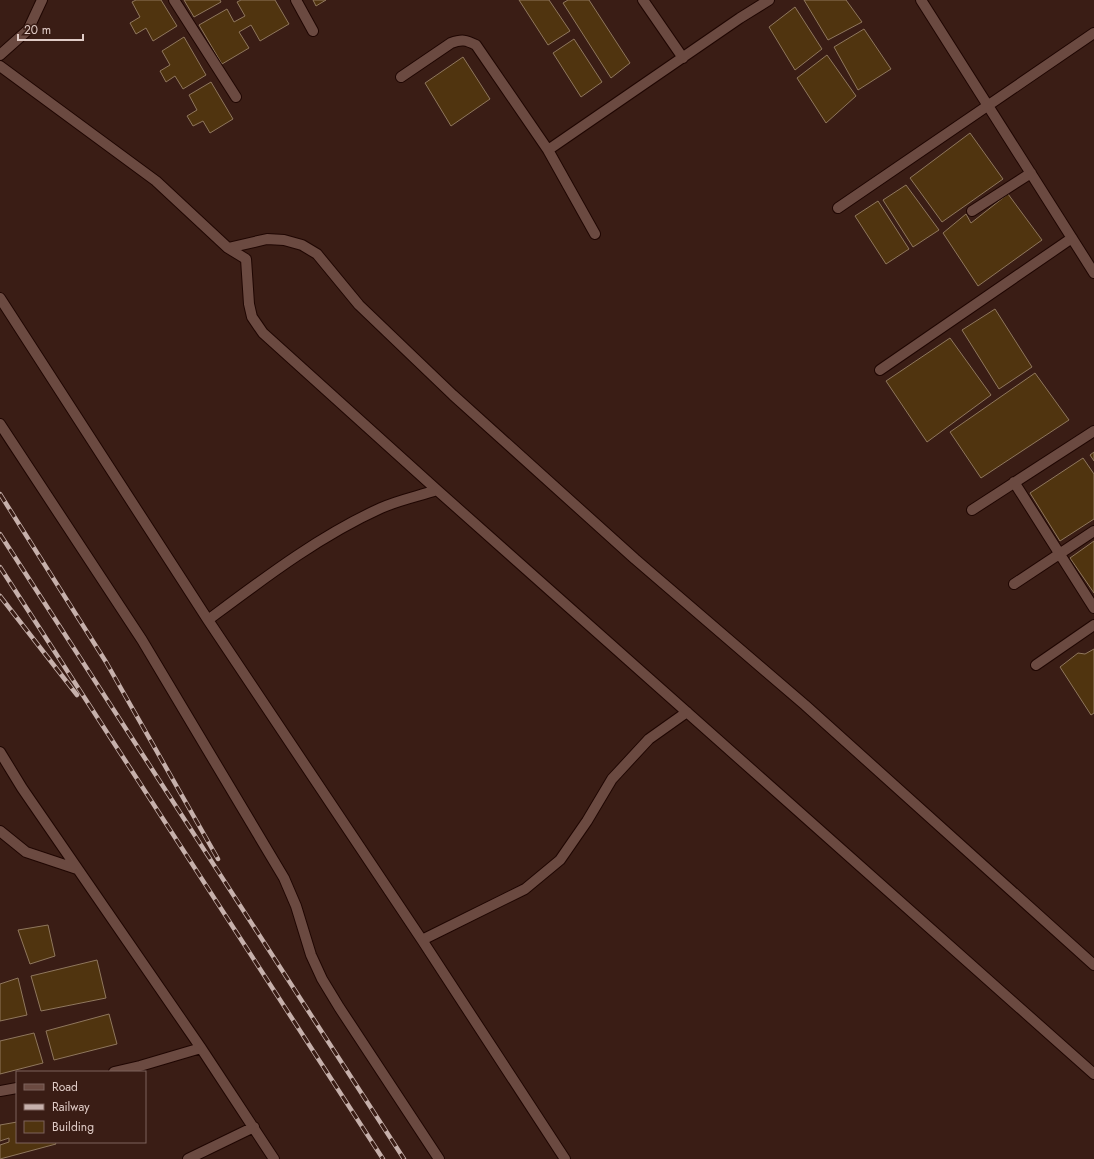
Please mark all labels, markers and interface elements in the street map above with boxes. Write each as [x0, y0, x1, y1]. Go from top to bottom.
scale bar [18, 16, 83, 42]
text: 20 m [24, 21, 51, 39]
legend [16, 1071, 146, 1143]
text: Road [52, 1078, 78, 1096]
text: Railway [52, 1098, 90, 1116]
text: Building [52, 1118, 94, 1136]

